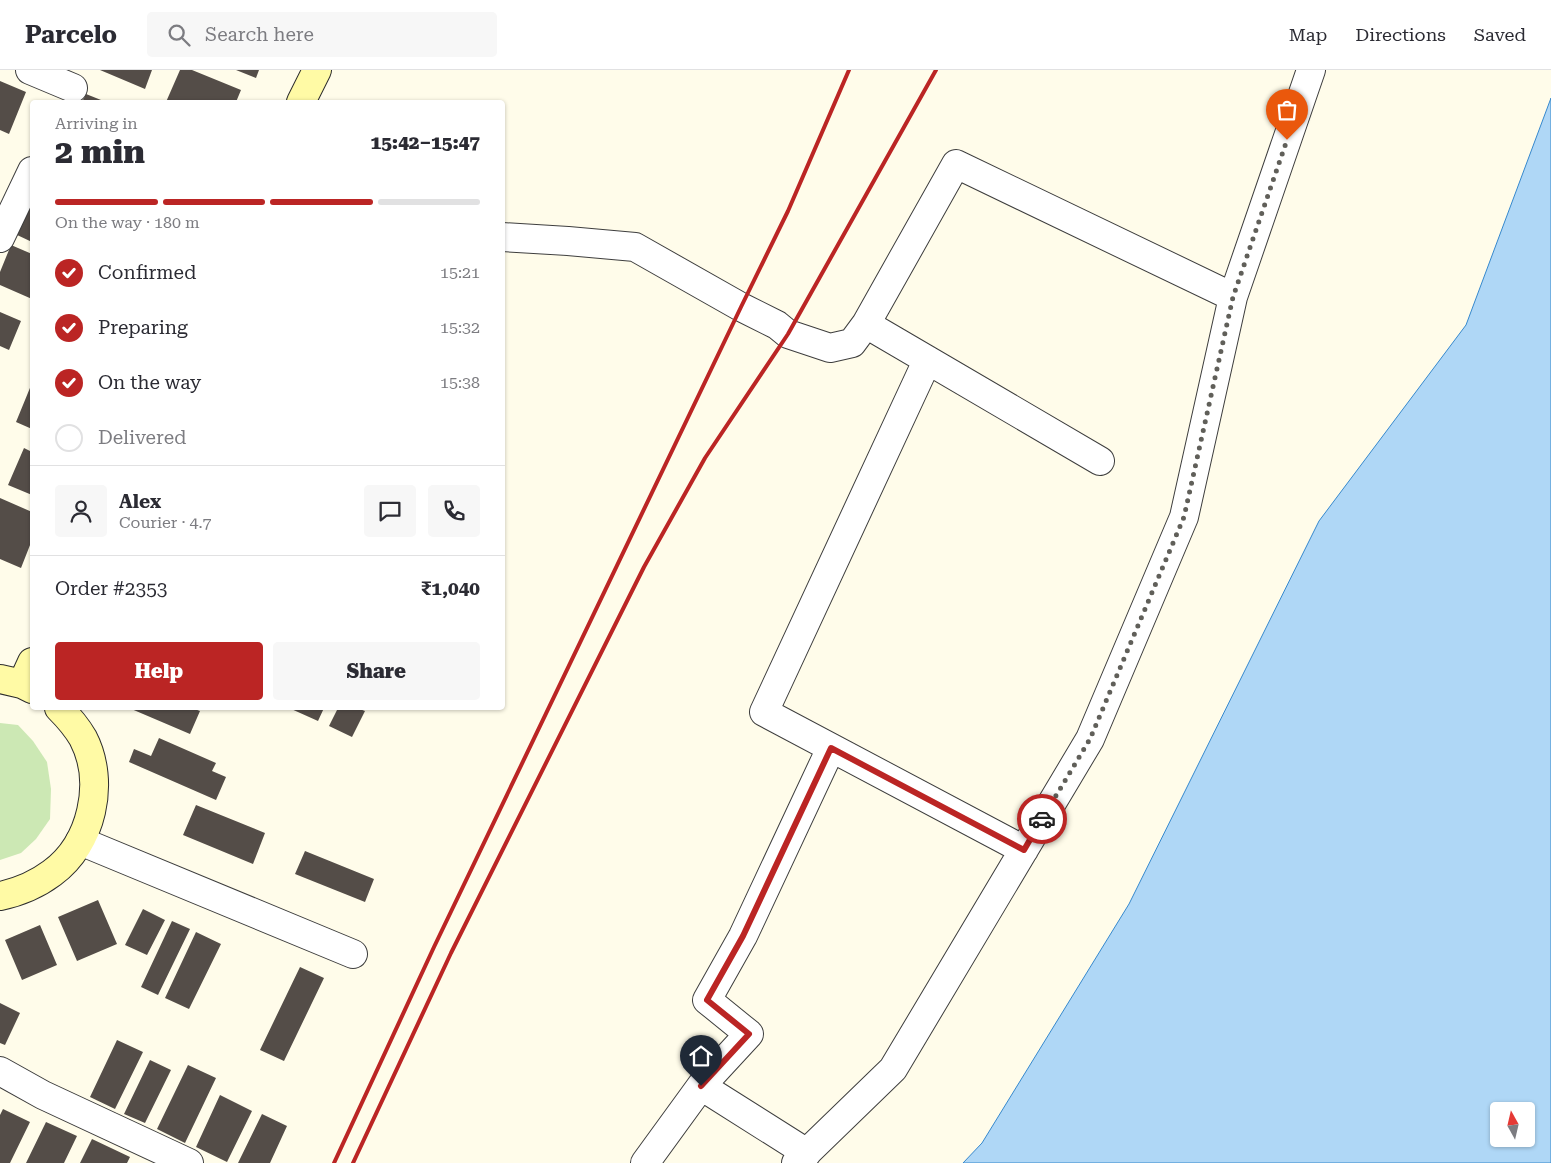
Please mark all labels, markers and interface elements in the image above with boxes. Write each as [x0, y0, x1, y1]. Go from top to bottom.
search box [147, 12, 497, 57]
text: Parcelo [25, 21, 117, 49]
icon: search [165, 21, 193, 49]
text: Search here [205, 23, 314, 46]
text: Map [1289, 24, 1327, 45]
text: Directions [1355, 24, 1446, 45]
text: Saved [1474, 24, 1526, 45]
pin [1266, 89, 1308, 140]
icon: bag [1273, 96, 1301, 124]
text: Arriving in [55, 114, 138, 133]
text: 15:42–15:47 [371, 131, 480, 154]
text: 2 min [55, 133, 145, 171]
text: On the way · 180 m [55, 213, 200, 232]
icon: check [55, 259, 83, 287]
text: Confirmed [98, 261, 196, 284]
text: 15:21 [440, 263, 480, 282]
icon: check [55, 314, 83, 342]
text: Preparing [98, 316, 188, 339]
text: 15:32 [440, 318, 480, 337]
icon: check [55, 369, 83, 397]
text: On the way [98, 371, 201, 394]
text: 15:38 [440, 373, 480, 392]
text: Delivered [98, 426, 186, 449]
button: person [55, 485, 107, 537]
button: chat [364, 485, 416, 537]
button: phone [428, 485, 480, 537]
text: Alex [119, 490, 161, 513]
text: Courier · 4.7 [119, 513, 212, 532]
text: Order #2353 [55, 577, 167, 600]
text: ₹1,040 [421, 577, 480, 600]
button: Help [55, 642, 263, 700]
button: Share [273, 642, 480, 700]
courier [1017, 794, 1067, 844]
icon: car [1028, 805, 1056, 833]
pin [680, 1035, 722, 1086]
icon: home [687, 1042, 715, 1070]
north arrow [1490, 1102, 1535, 1148]
map controls [1490, 1102, 1535, 1147]

